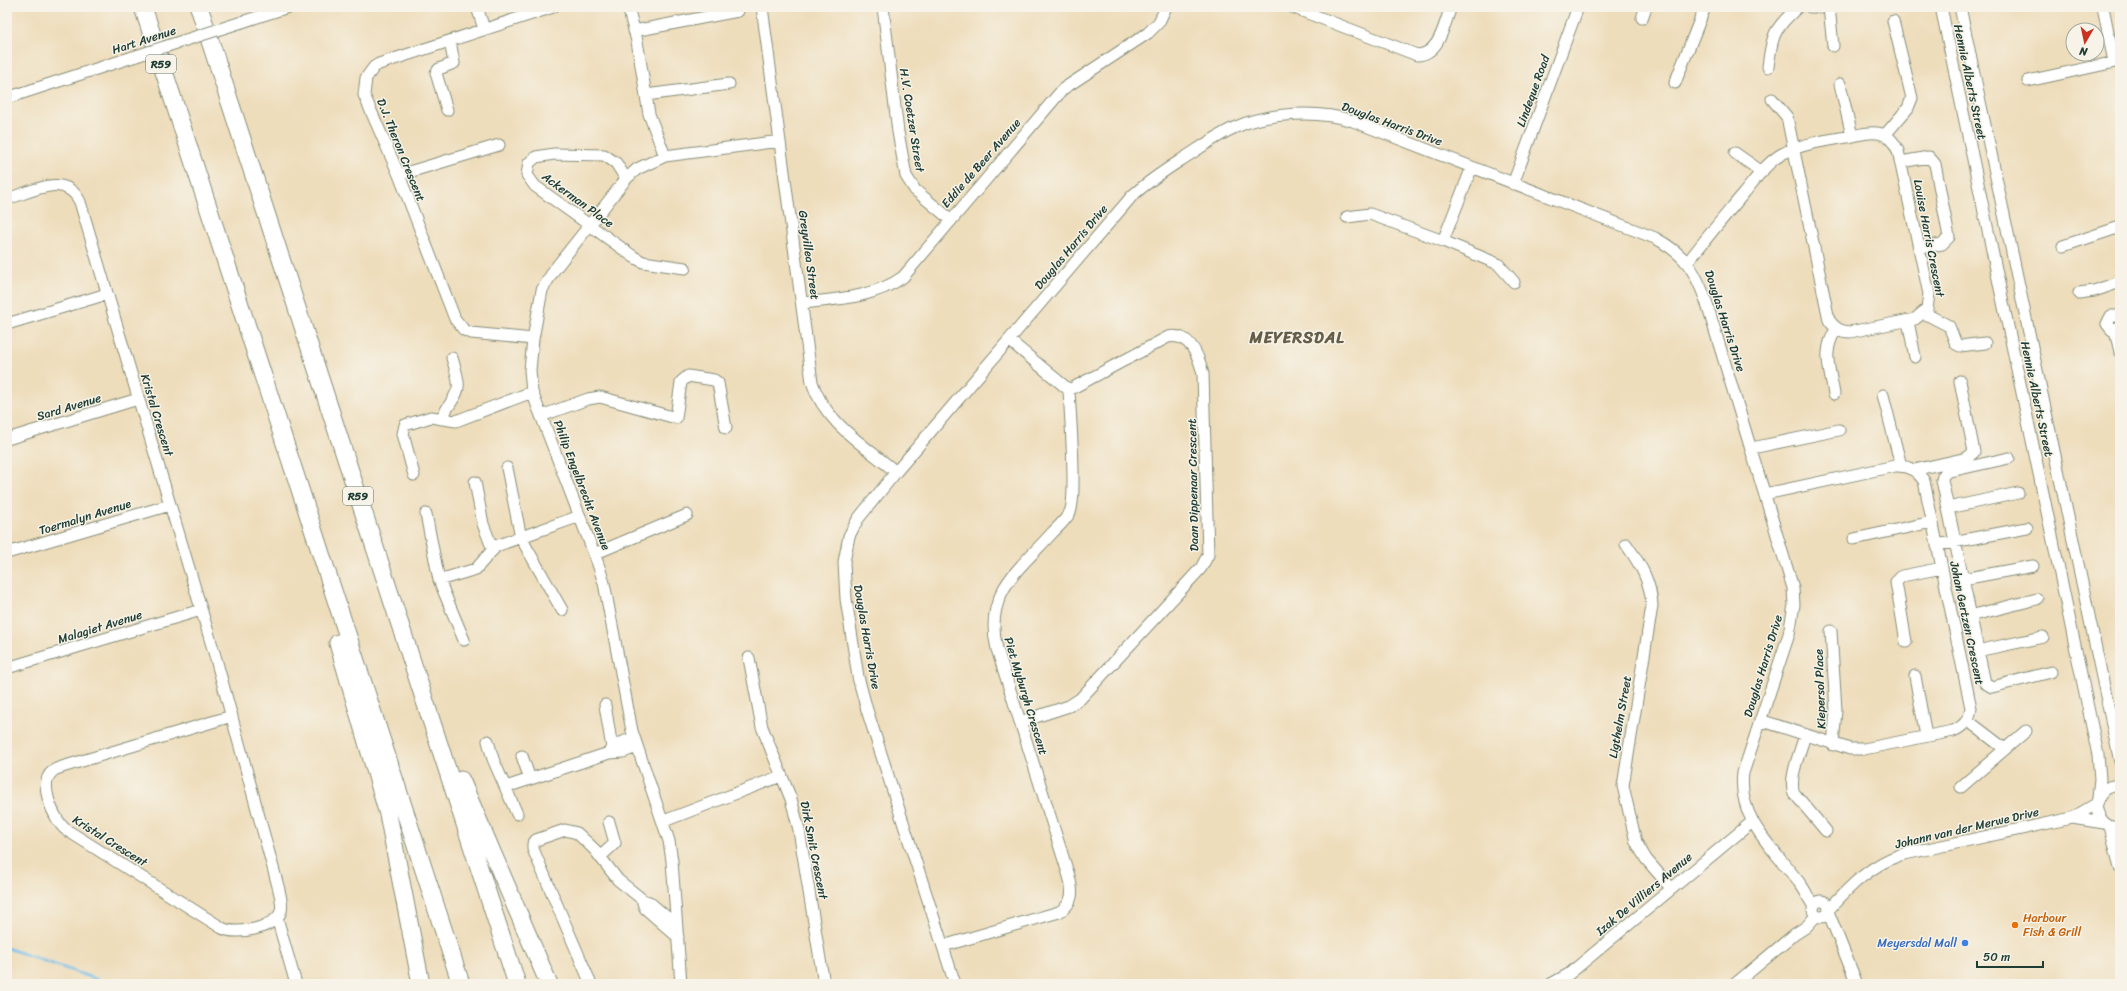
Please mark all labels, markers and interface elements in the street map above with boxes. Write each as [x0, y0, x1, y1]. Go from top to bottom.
street label: Hart Avenue [109, 19, 179, 61]
street label: Hennie Alberts Street [1947, 22, 1993, 142]
north arrow [2065, 22, 2105, 62]
text: N [2078, 41, 2090, 62]
street label: Lindeque Road [1510, 50, 1557, 130]
road number: R59 [146, 55, 176, 73]
street label: H.V. Coetzer Street [893, 66, 931, 175]
street label: D.J. Theron Crescent [370, 95, 432, 205]
street label: Douglas Harris Drive [1338, 96, 1446, 152]
street label: Eddie de Beer Avenue [935, 113, 1027, 213]
street label: Ackerman Place [536, 166, 619, 234]
street label: Louise Harris Crescent [1907, 177, 1951, 300]
street label: Douglas Harris Drive [1028, 199, 1114, 295]
street label: Greyvillea Street [792, 209, 826, 301]
street label: Douglas Harris Drive [1698, 267, 1752, 375]
district label: MEYERSDAL [1248, 323, 1345, 352]
street label: Hennie Alberts Street [2014, 339, 2060, 459]
street label: Kristal Crescent [134, 371, 180, 460]
street label: Sard Avenue [34, 387, 104, 427]
street label: Philip Engelbrecht Avenue [547, 417, 617, 554]
street label: Daan Dippenaar Crescent [1181, 418, 1205, 552]
road number: R59 [343, 487, 373, 505]
street label: Toermalyn Avenue [36, 492, 134, 541]
street label: Johan Gertzen Crescent [1943, 558, 1991, 687]
street label: Douglas Harris Drive [847, 583, 887, 691]
street label: Malagiet Avenue [55, 604, 145, 650]
street label: Douglas Harris Drive [1737, 612, 1789, 720]
street label: Piet Myburgh Crescent [998, 634, 1054, 758]
street label: Kiepersol Place [1808, 648, 1832, 729]
street label: Ligthelm Street [1602, 674, 1638, 760]
street label: Dirk Smit Crescent [794, 799, 835, 902]
street label: Johann van der Merwe Drive [1892, 801, 2041, 855]
street label: Kristal Crescent [68, 809, 153, 873]
street label: Izak De Villiers Avenue [1590, 847, 1697, 942]
place label: Harbour Fish & Grill [2023, 907, 2082, 943]
marker: Harbour Fish & Grill [2010, 920, 2020, 930]
place label: Meyersdal Mall [1877, 932, 1958, 954]
marker: Meyersdal Mall [1960, 938, 1970, 948]
scale bar [1977, 943, 2043, 969]
text: 50 m [1983, 946, 2010, 968]

